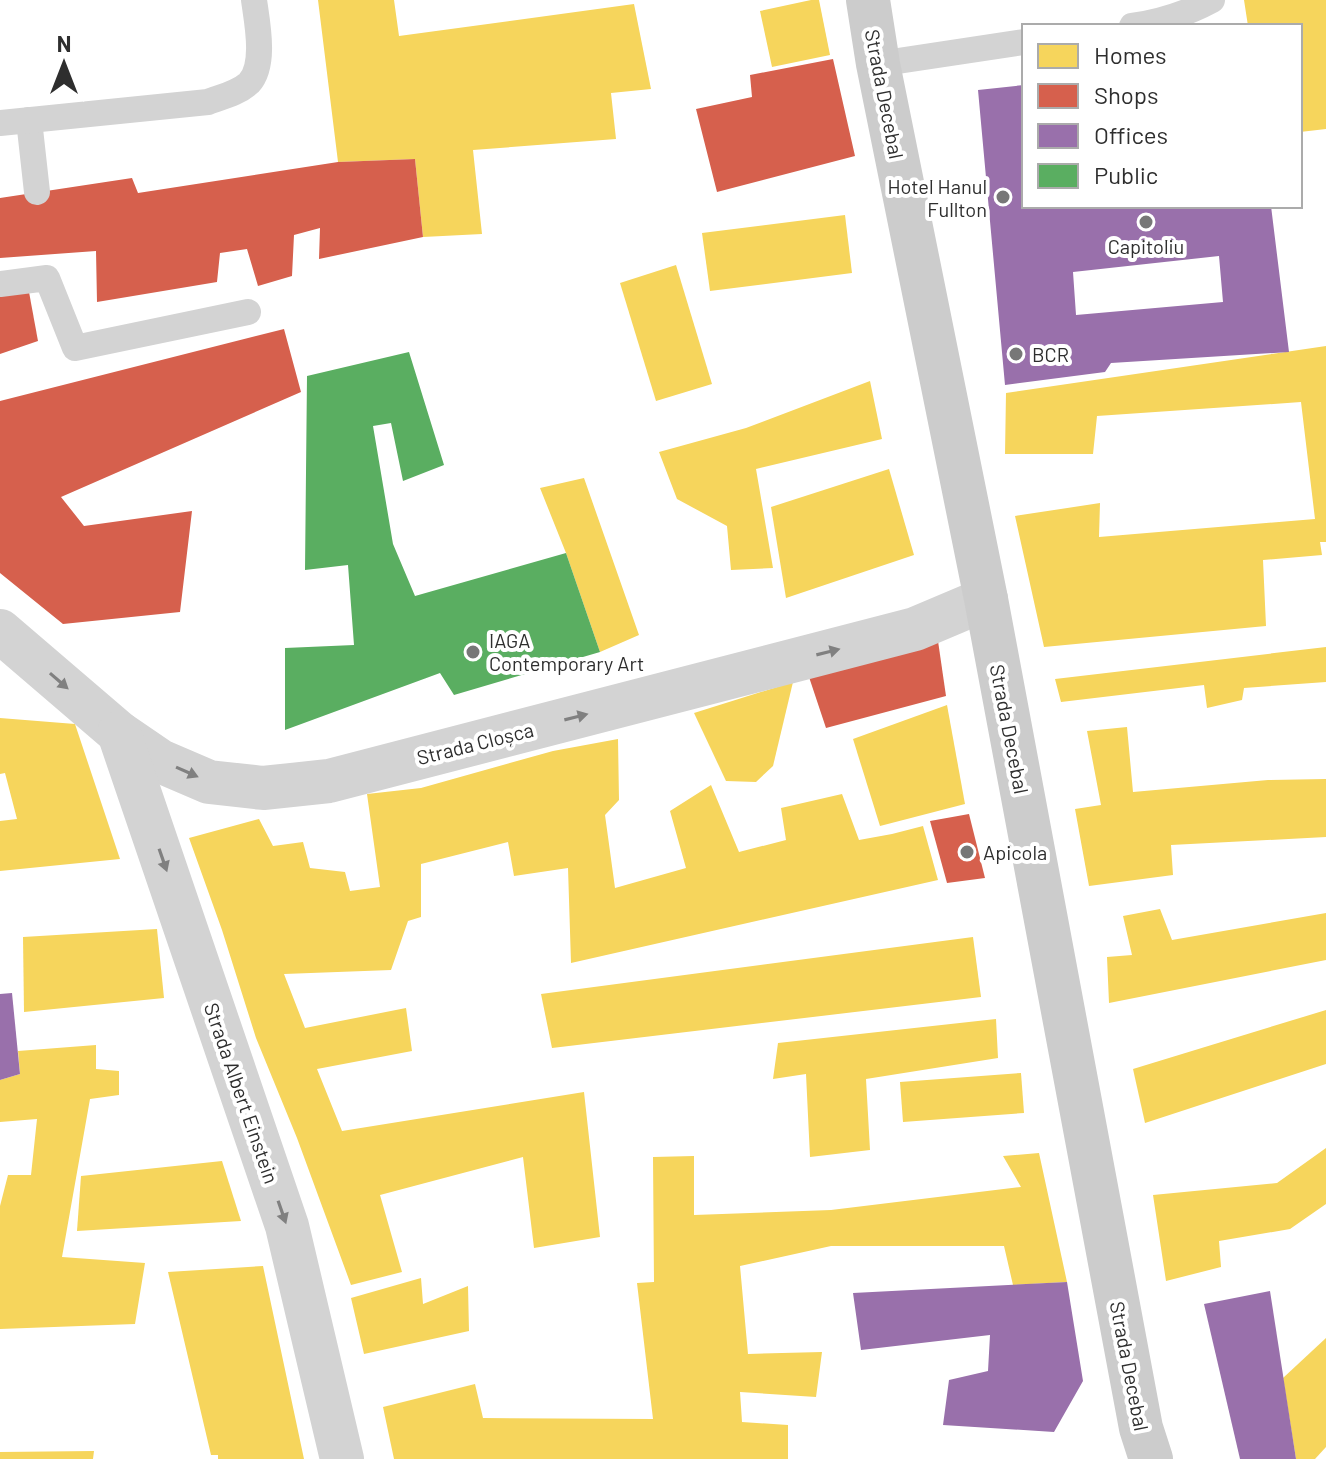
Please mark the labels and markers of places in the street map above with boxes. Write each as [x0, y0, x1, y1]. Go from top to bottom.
place label: Hotel Hanul Fullton [888, 174, 987, 221]
marker: Hotel Hanul Fullton [994, 188, 1012, 206]
marker: Capitoliu [1137, 213, 1155, 231]
place label: Capitoliu [1108, 234, 1184, 258]
place label: BCR [1032, 342, 1069, 366]
marker: BCR [1007, 345, 1025, 363]
place label: IAGA Contemporary Art [489, 628, 644, 675]
marker: IAGA Contemporary Art [464, 643, 482, 661]
place label: Apicola [983, 840, 1047, 864]
marker: Apicola [958, 843, 976, 861]

